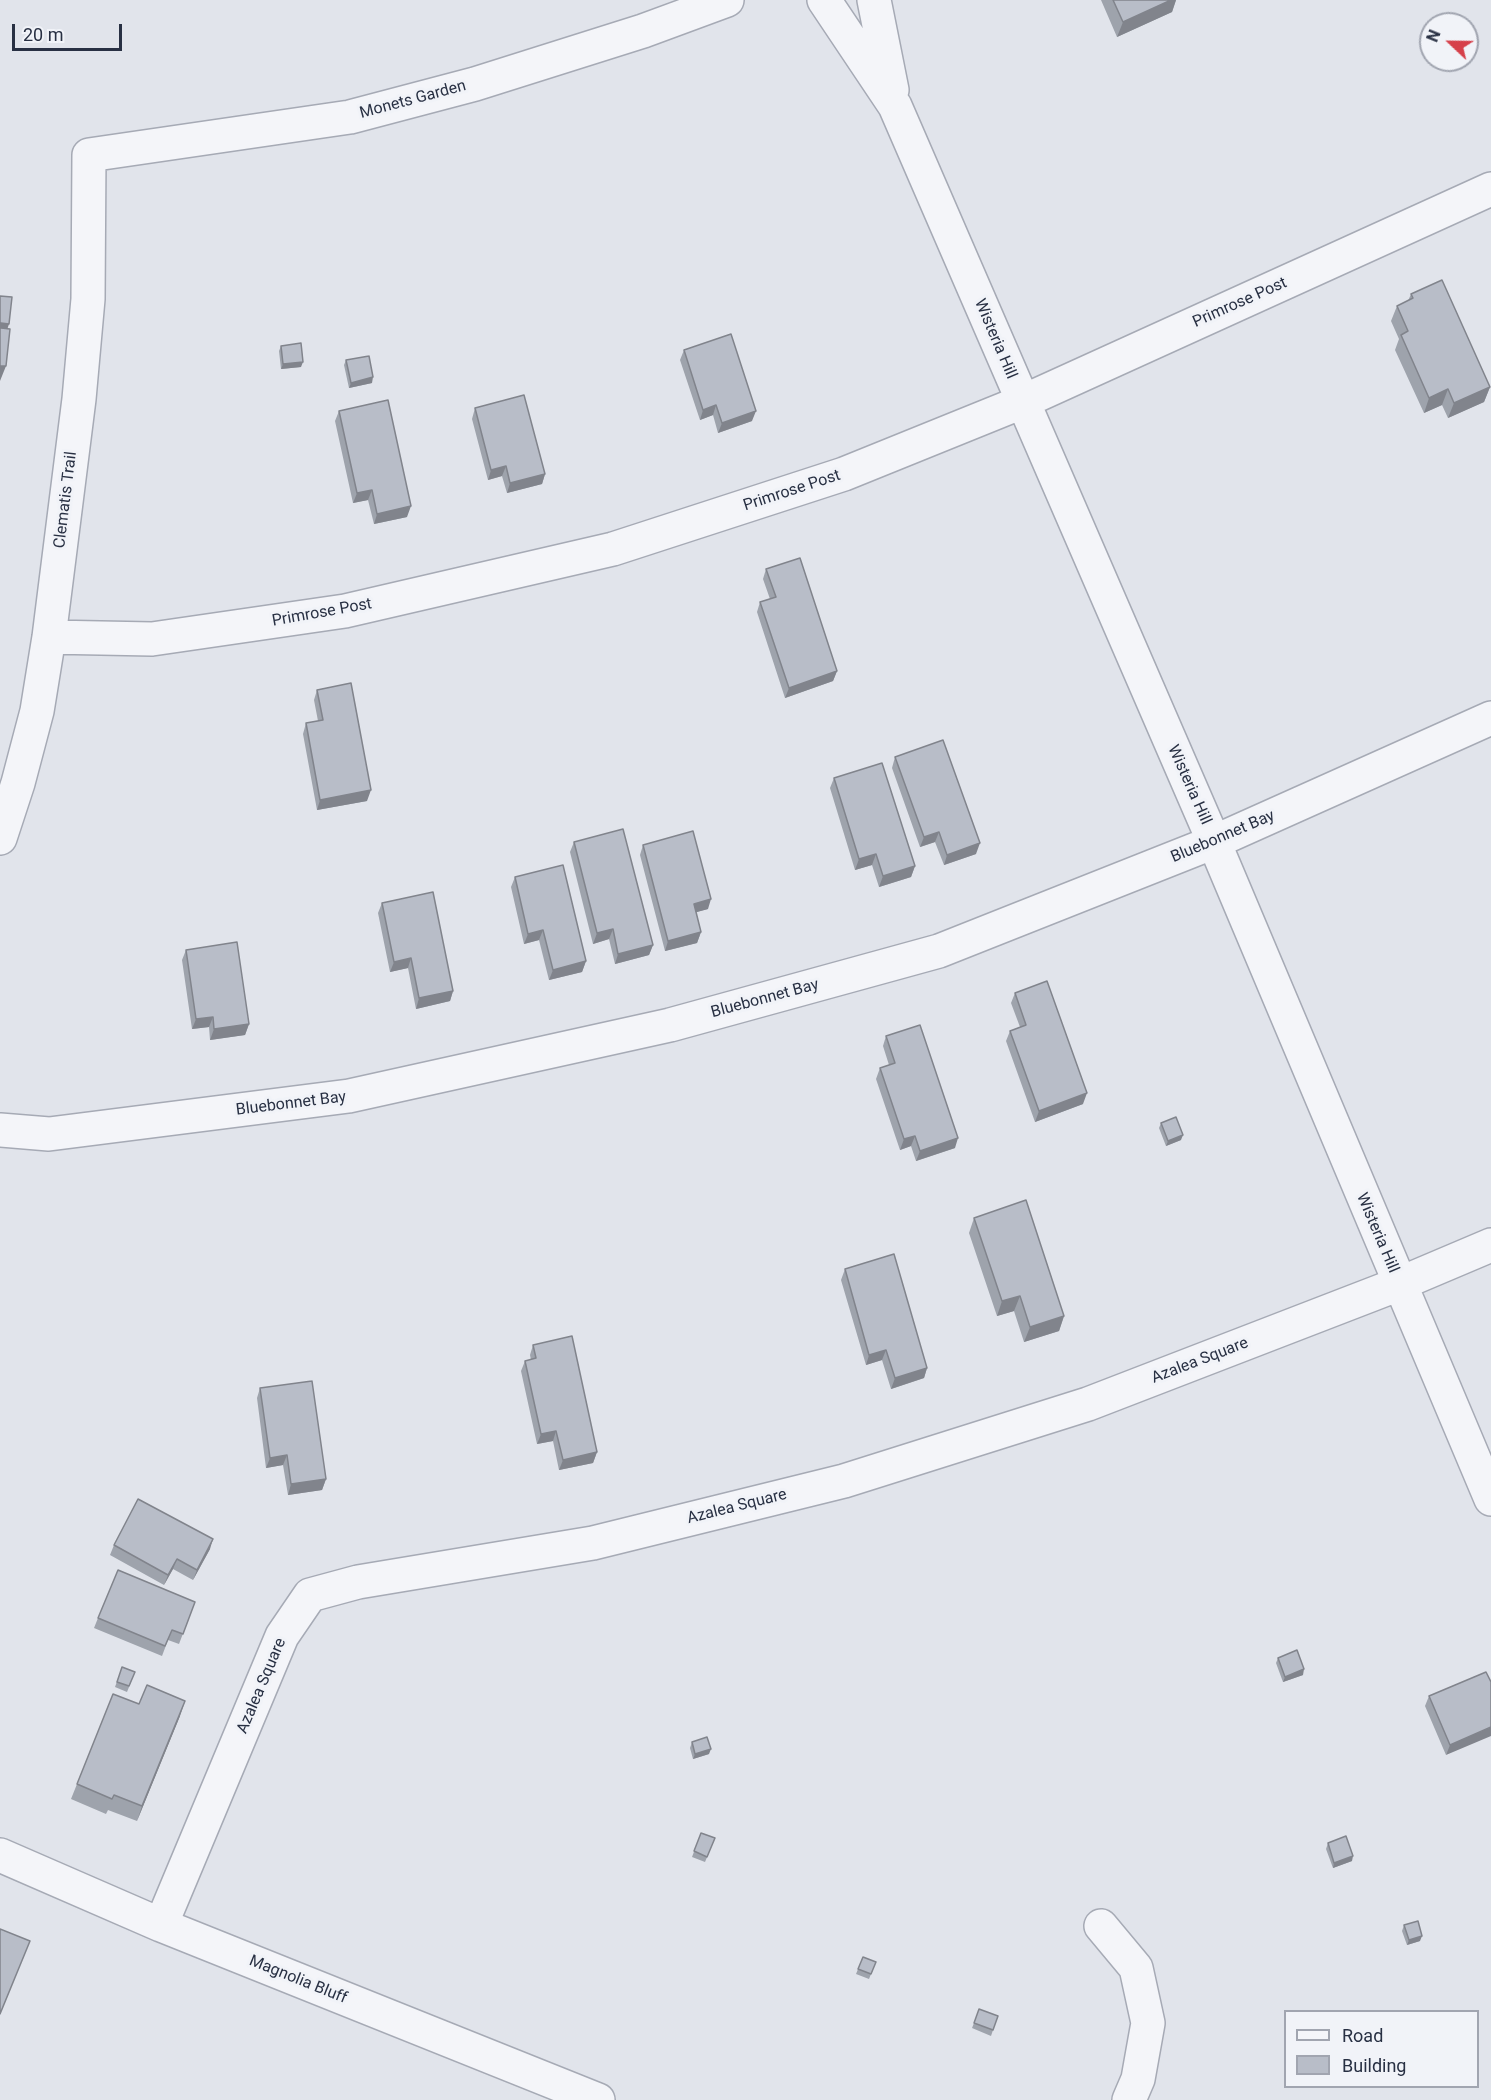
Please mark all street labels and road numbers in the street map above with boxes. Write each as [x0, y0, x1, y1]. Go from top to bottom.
street label: Monets Garden [358, 77, 468, 123]
street label: Primrose Post [1190, 274, 1290, 332]
street label: Wisteria Hill [970, 296, 1020, 382]
street label: Clematis Trail [51, 450, 81, 550]
street label: Primrose Post [741, 466, 843, 516]
street label: Primrose Post [271, 595, 373, 631]
street label: Wisteria Hill [1163, 742, 1215, 828]
street label: Bluebonnet Bay [1168, 807, 1278, 867]
street label: Bluebonnet Bay [709, 975, 821, 1023]
street label: Bluebonnet Bay [235, 1088, 347, 1120]
street label: Wisteria Hill [1352, 1190, 1402, 1276]
street label: Azalea Square [1149, 1334, 1251, 1388]
street label: Azalea Square [685, 1485, 789, 1529]
street label: Azalea Square [233, 1635, 291, 1737]
street label: Magnolia Bluff [246, 1952, 350, 2008]

